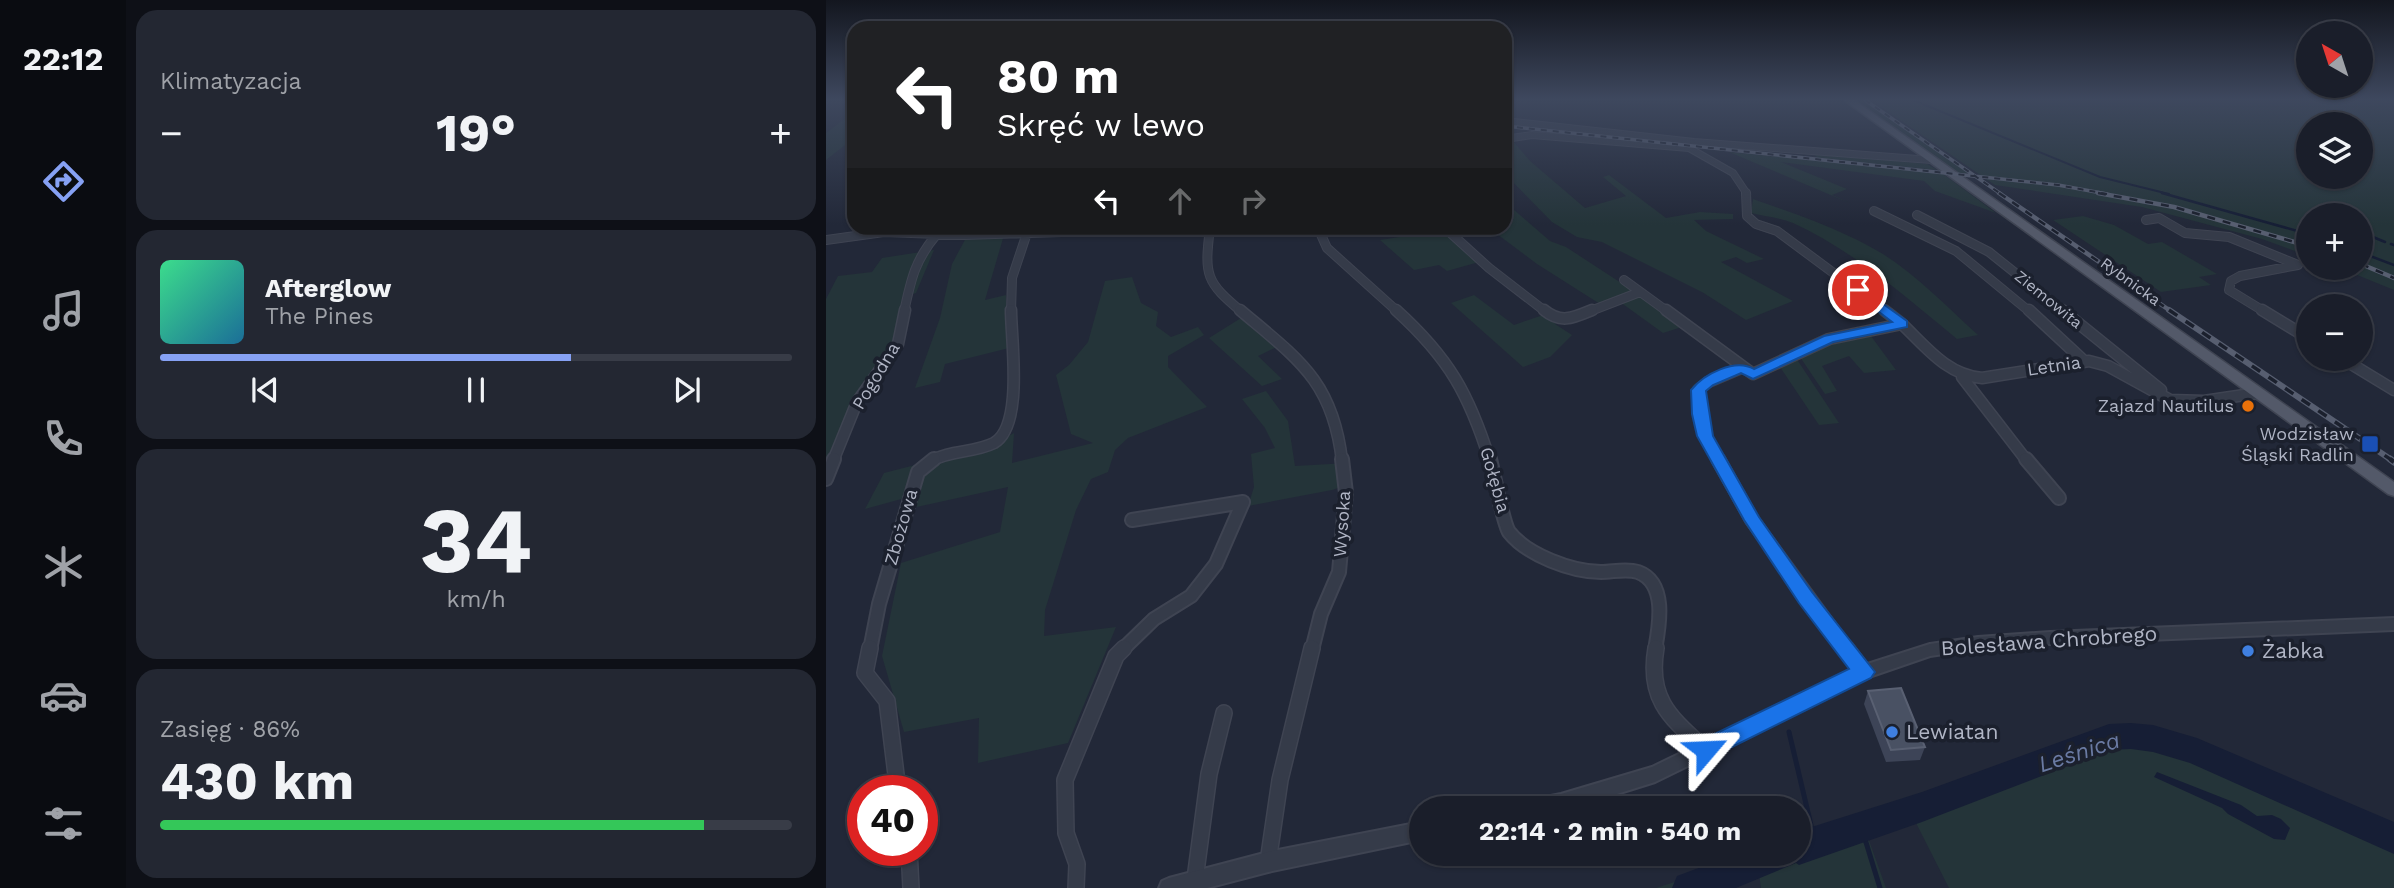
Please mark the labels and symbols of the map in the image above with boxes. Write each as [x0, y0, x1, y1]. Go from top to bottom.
north arrow [2296, 21, 2373, 98]
street label: Rybnicka [2097, 253, 2164, 310]
pin [1828, 260, 1888, 320]
street label: Ziemowita [2011, 266, 2086, 332]
street label: Pogodna [847, 338, 904, 413]
street label: Letnia [2026, 351, 2082, 380]
place label: Zajazd Nautilus [2098, 395, 2234, 416]
marker: Zajazd Nautilus [2240, 398, 2256, 414]
place label: Wodzisław Śląski Radlin [2241, 423, 2354, 465]
marker: Wodzisław Śląski Radlin [2360, 434, 2380, 454]
street label: Gołębia [1476, 445, 1515, 515]
street label: Zbożowa [880, 486, 921, 567]
street label: Wysoka [1329, 490, 1354, 558]
street label: Bolesława Chrobrego [1940, 620, 2158, 661]
place label: Żabka [2262, 638, 2324, 663]
marker: Żabka [2240, 643, 2256, 659]
position arrow [1669, 713, 1743, 787]
place label: Lewiatan [1906, 719, 1998, 744]
marker: Lewiatan [1884, 724, 1900, 740]
water label: Leśnica [2035, 727, 2123, 778]
speed limit sign: 40 [847, 775, 938, 866]

